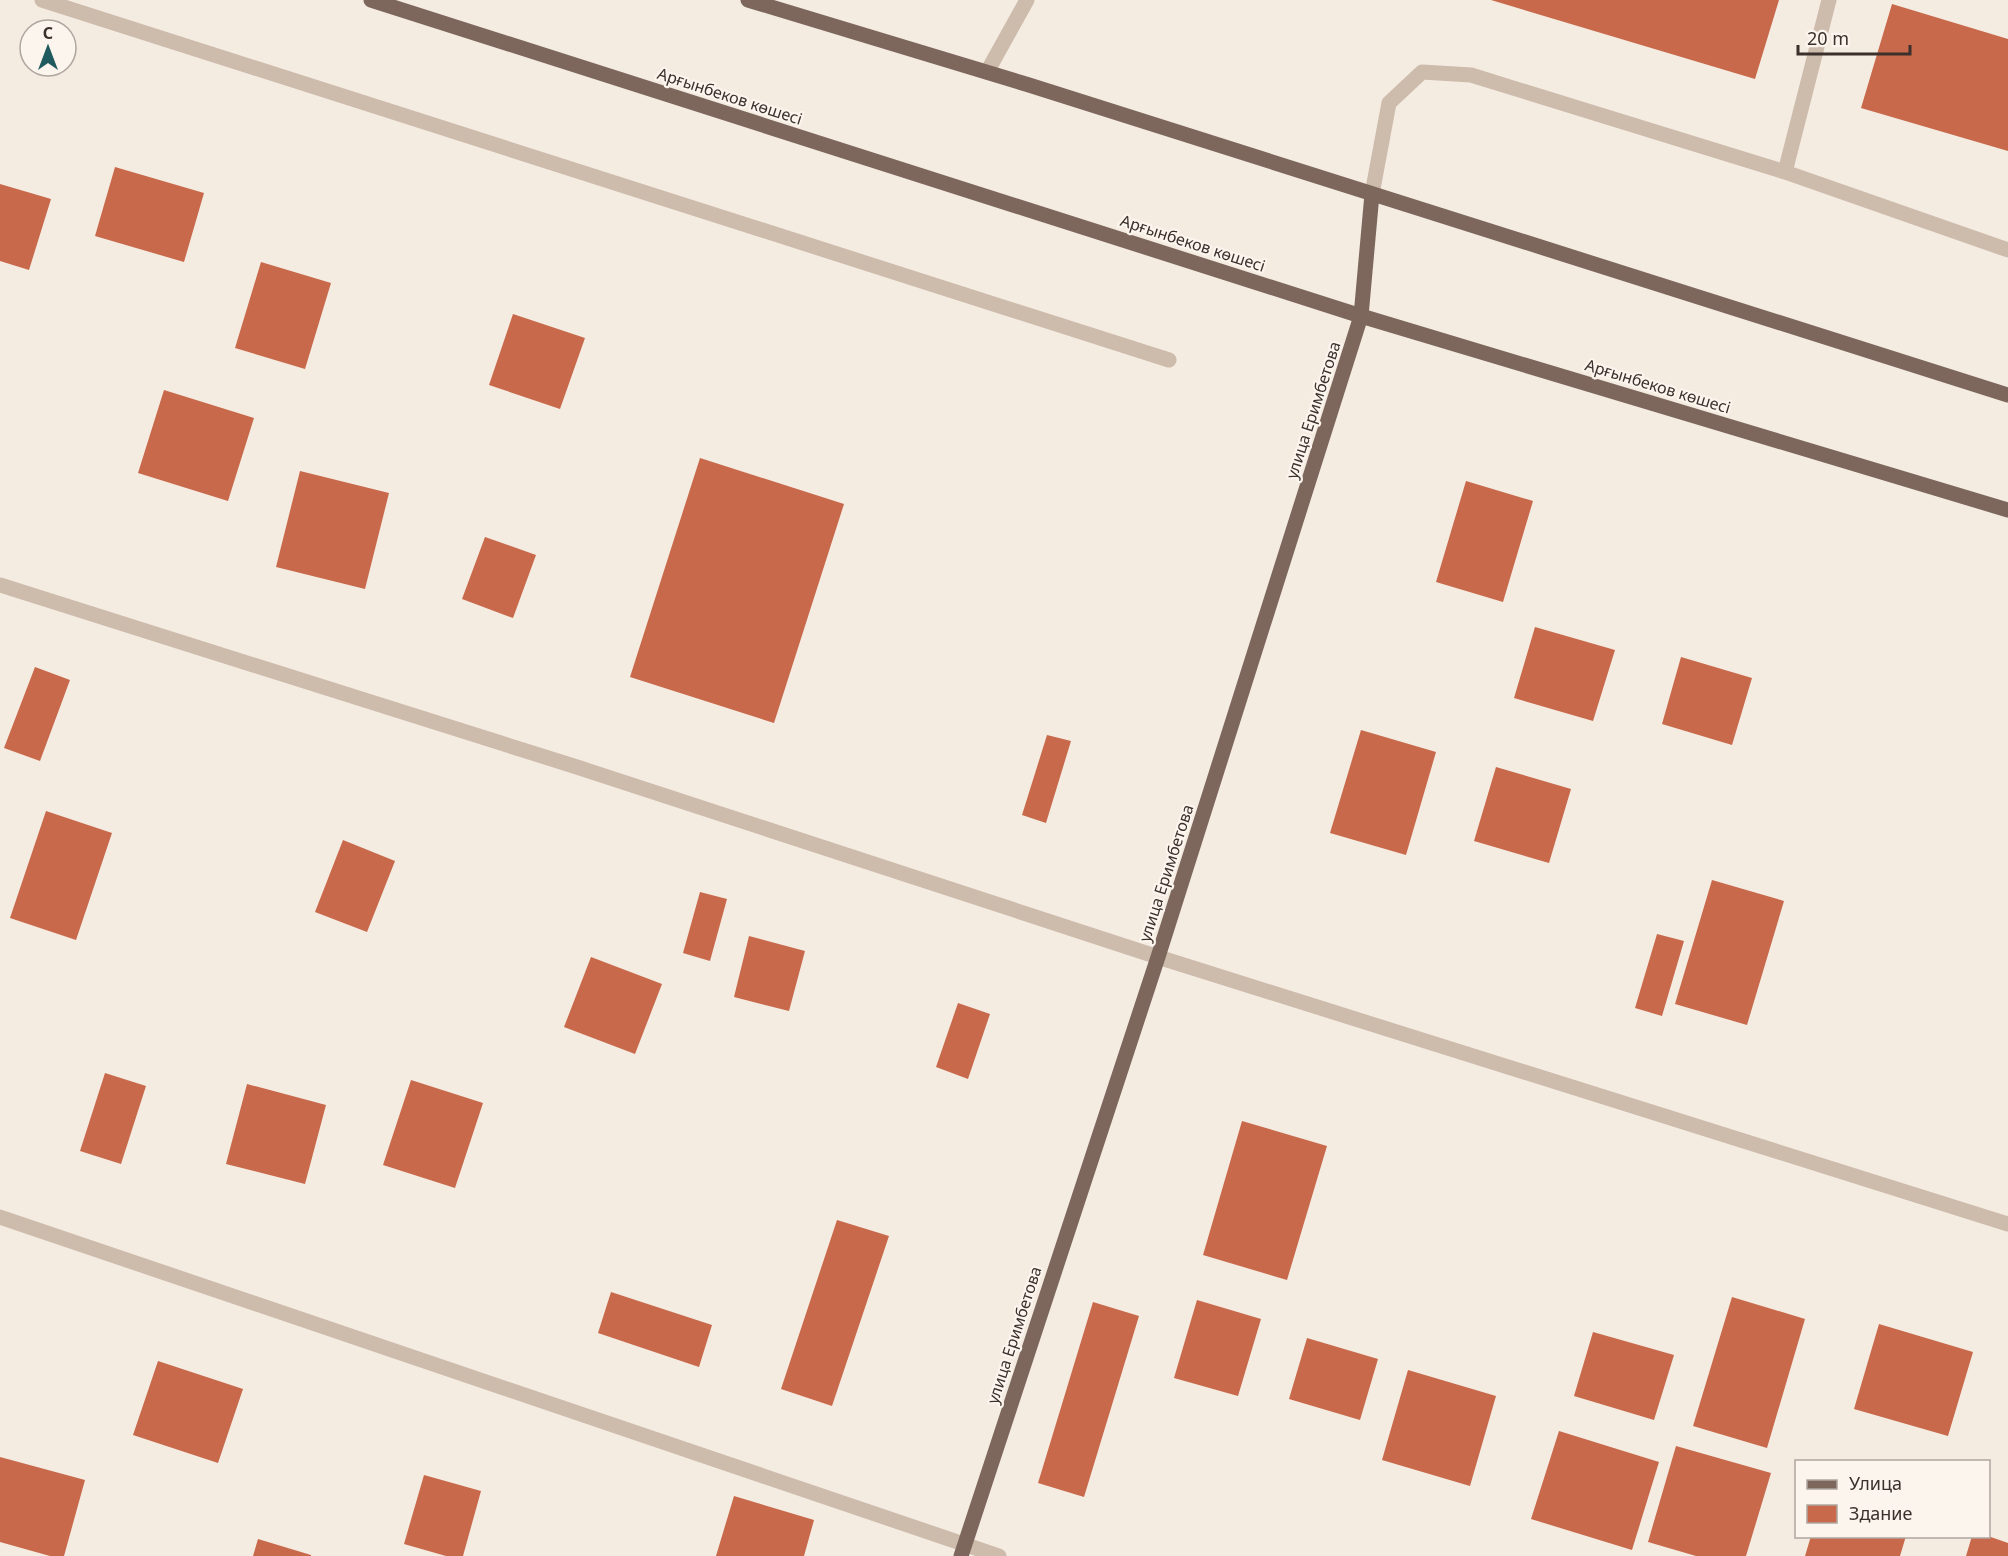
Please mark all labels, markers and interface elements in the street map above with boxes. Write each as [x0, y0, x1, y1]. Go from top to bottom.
north arrow [18, 18, 78, 78]
scale bar [1798, 18, 1910, 56]
text: С [43, 22, 53, 44]
text: 20 m [1807, 26, 1849, 50]
street label: Арғынбеков көшесі [655, 62, 805, 130]
street label: Арғынбеков көшесі [1118, 209, 1268, 277]
street label: улица Еримбетова [1280, 338, 1346, 482]
street label: Арғынбеков көшесі [1583, 353, 1733, 419]
street label: улица Еримбетова [1133, 801, 1199, 945]
street label: улица Еримбетова [981, 1263, 1047, 1407]
legend [1795, 1460, 1990, 1538]
text: Улица [1849, 1471, 1902, 1495]
text: Здание [1849, 1501, 1913, 1525]

